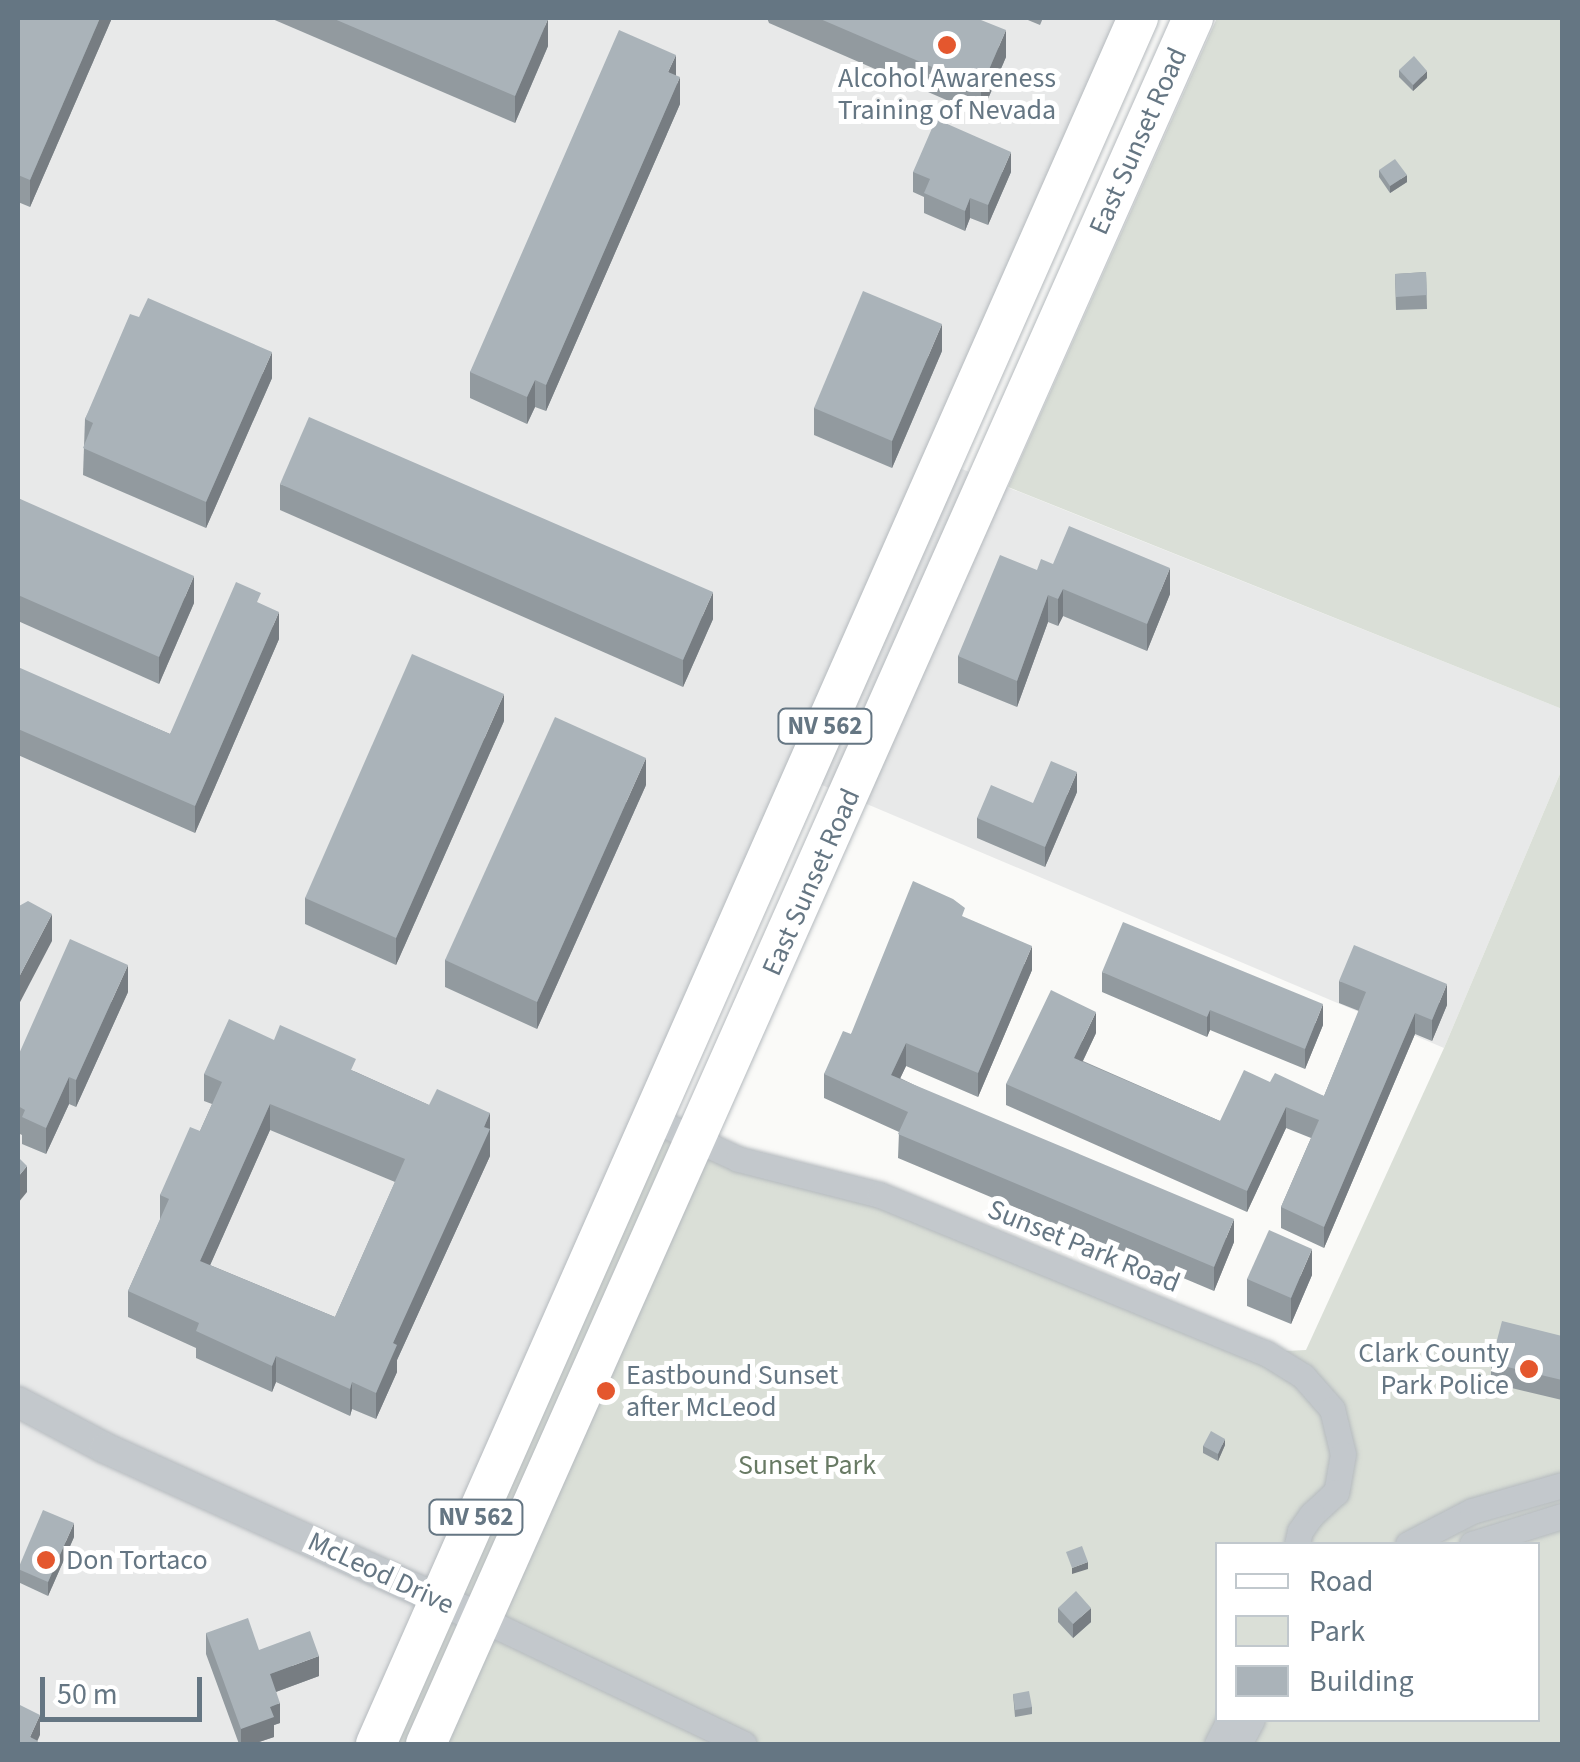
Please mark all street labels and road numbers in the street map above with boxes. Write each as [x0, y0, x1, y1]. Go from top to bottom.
street label: East Sunset Road [1082, 42, 1194, 240]
road number: NV 562 [775, 706, 875, 746]
street label: East Sunset Road [755, 783, 867, 981]
street label: Sunset Park Road [983, 1192, 1185, 1300]
road number: NV 562 [426, 1497, 526, 1537]
street label: McLeod Drive [303, 1525, 459, 1621]

